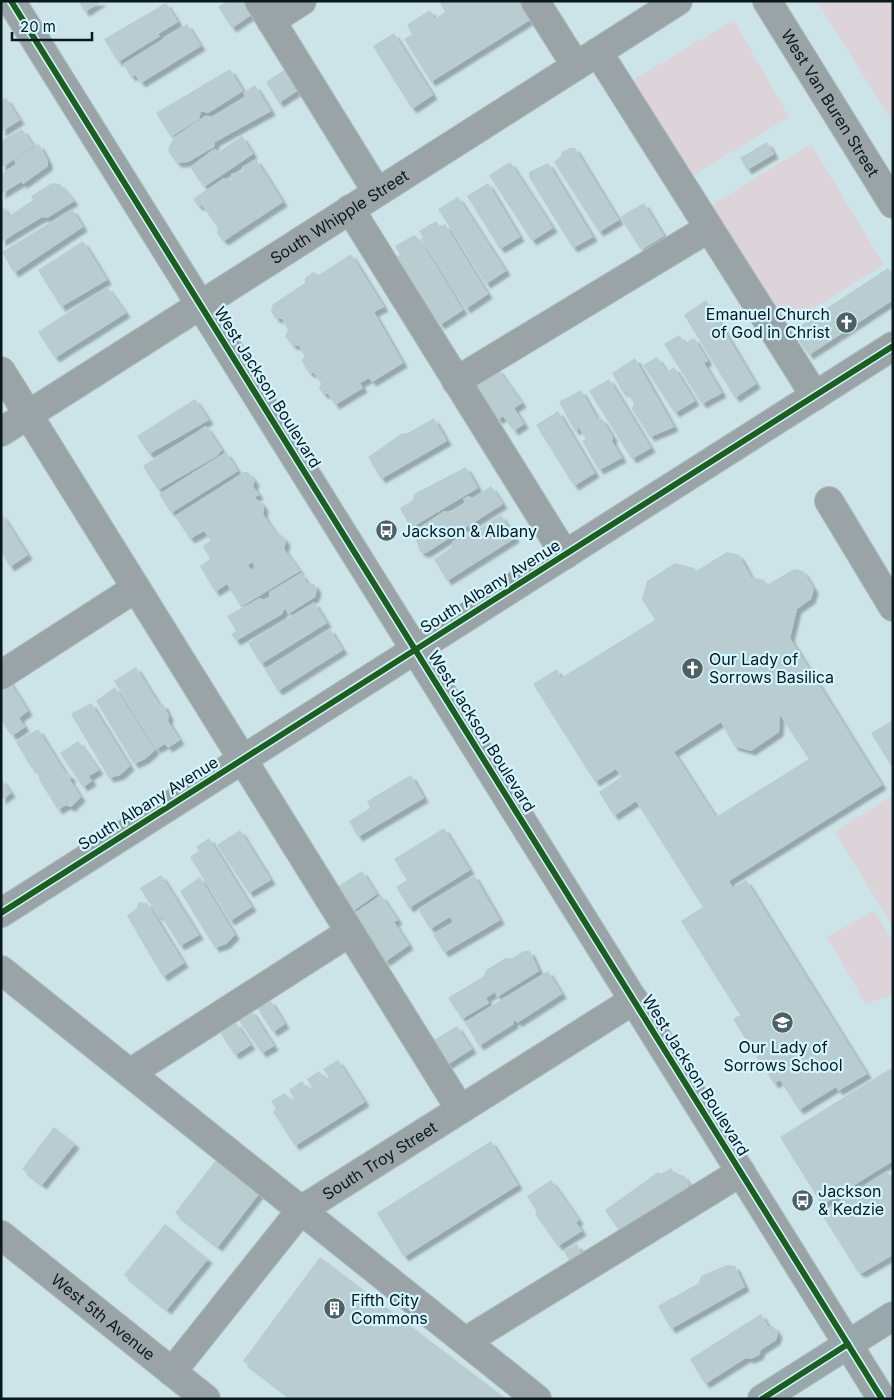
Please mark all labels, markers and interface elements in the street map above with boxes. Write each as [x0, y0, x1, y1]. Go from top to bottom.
scale bar [12, 10, 92, 42]
text: 20 m [20, 17, 56, 36]
street label: West Van Buren Street [777, 26, 884, 180]
street label: South Whipple Street [266, 165, 412, 268]
street label: West Jackson Boulevard [210, 303, 326, 471]
place label: Emanuel Church of God in Christ [706, 304, 830, 342]
church icon: Emanuel Church of God in Christ [834, 311, 858, 335]
bus stop icon: Jackson & Albany [374, 519, 398, 543]
place label: Jackson & Albany [402, 521, 537, 541]
street label: South Albany Avenue [416, 535, 564, 637]
street label: West Jackson Boulevard [424, 647, 540, 815]
place label: Our Lady of Sorrows Basilica [709, 649, 834, 687]
church icon: Our Lady of Sorrows Basilica [681, 656, 705, 680]
street label: South Albany Avenue [74, 752, 222, 854]
street label: West Jackson Boulevard [638, 991, 754, 1159]
school or university icon: Our Lady of Sorrows School [771, 1011, 795, 1035]
place label: Our Lady of Sorrows School [723, 1037, 843, 1075]
street label: South Troy Street [319, 1117, 441, 1204]
place label: Jackson & Kedzie [818, 1181, 884, 1219]
bus stop icon: Jackson & Kedzie [790, 1188, 814, 1212]
street label: West 5th Avenue [47, 1269, 159, 1365]
place label: Fifth City Commons [351, 1290, 428, 1328]
building icon: Fifth City Commons [323, 1297, 347, 1321]

